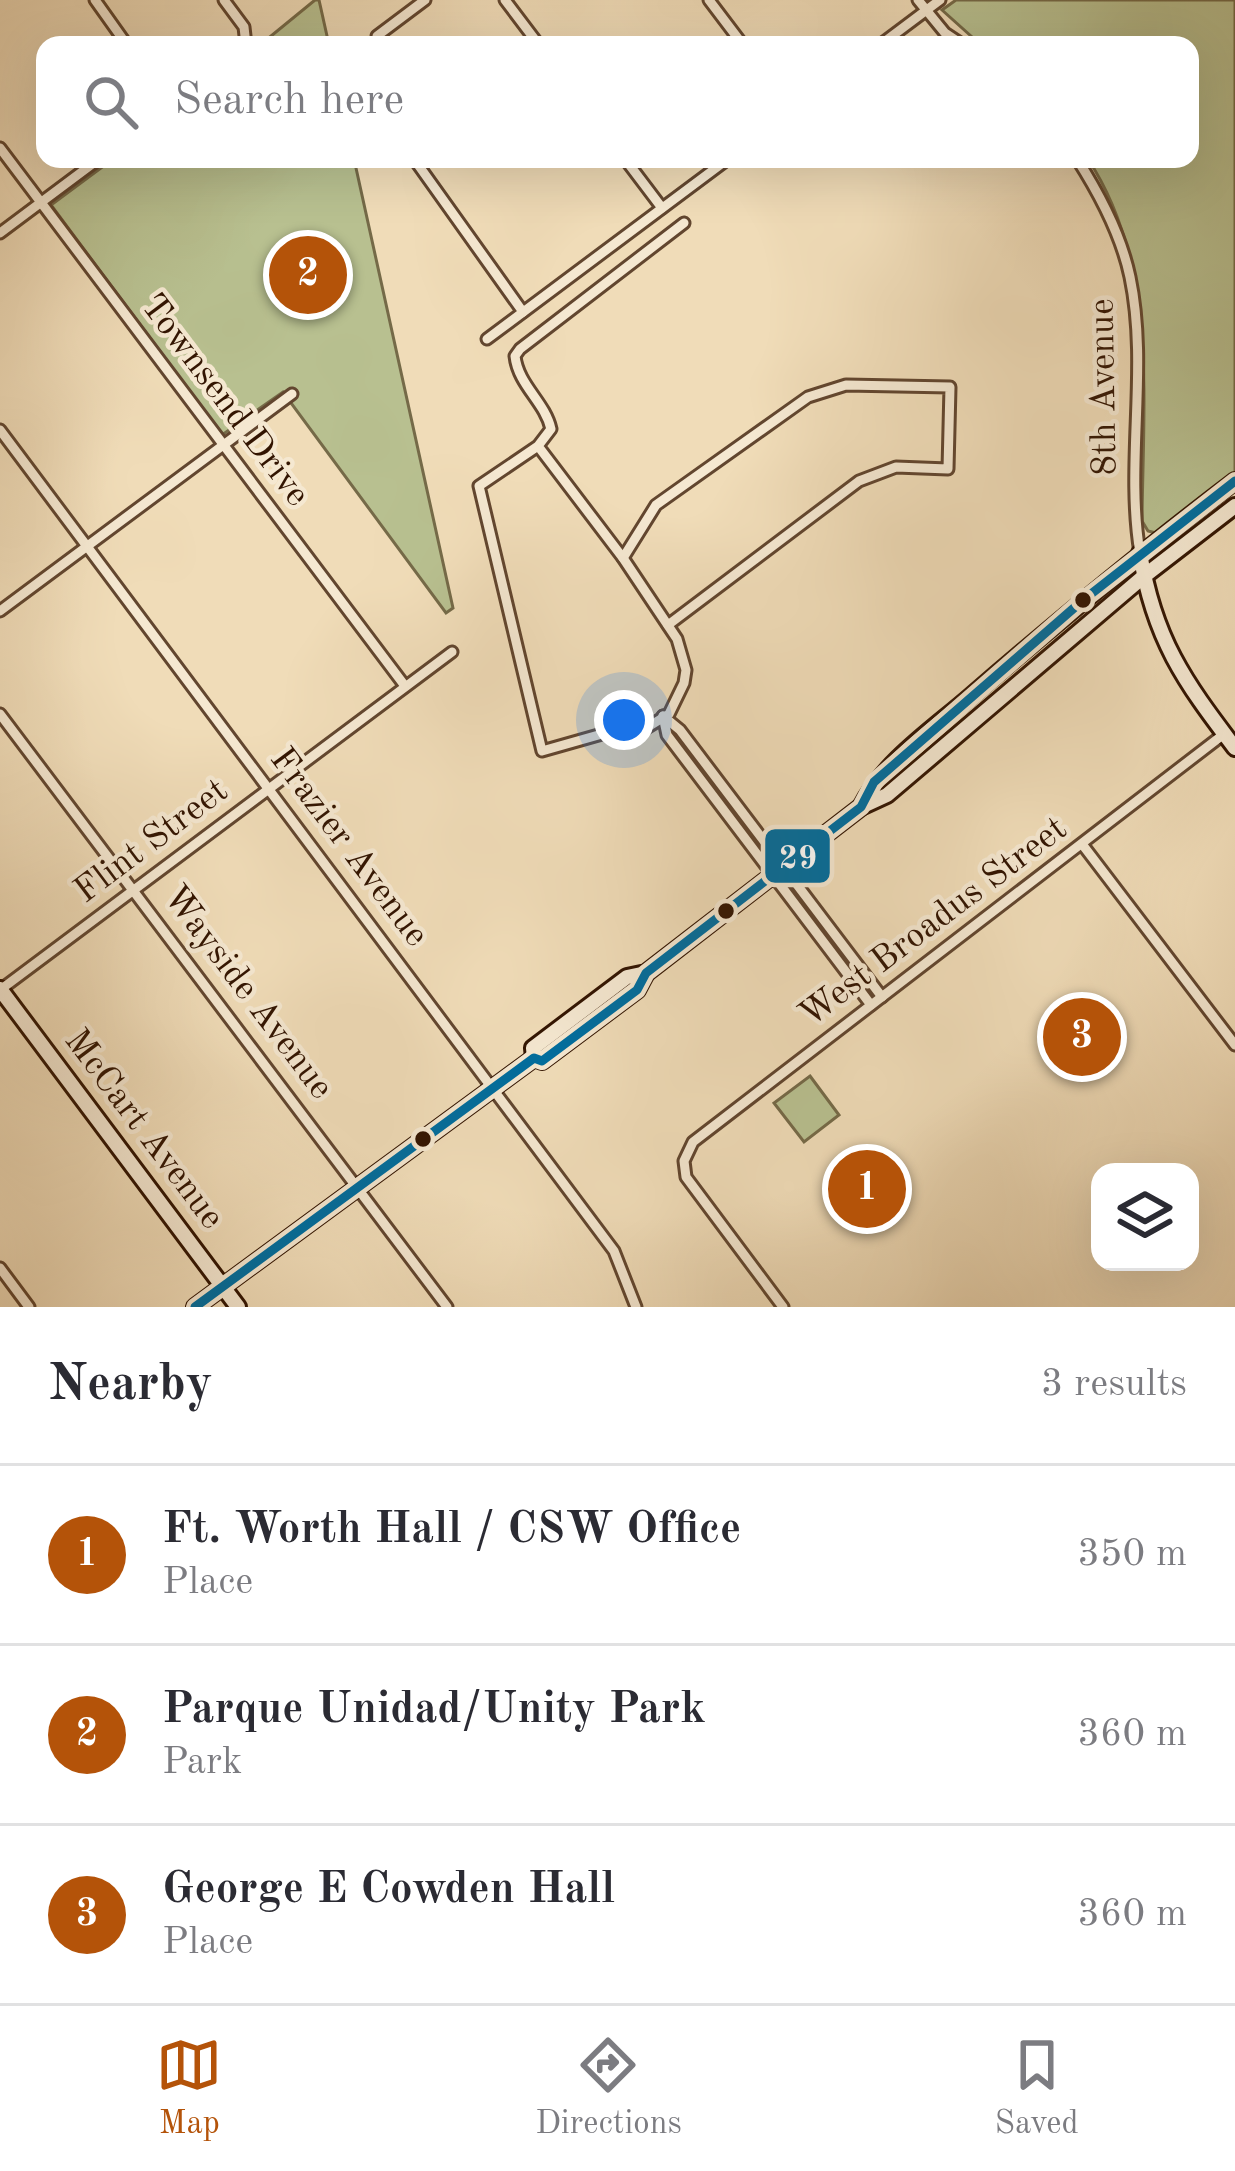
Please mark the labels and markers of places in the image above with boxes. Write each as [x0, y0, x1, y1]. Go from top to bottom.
pin: 2 [269, 230, 347, 320]
unlabelled marker [1072, 589, 1094, 611]
unlabelled marker [715, 900, 737, 922]
pin: 3 [1043, 992, 1121, 1082]
unlabelled marker [412, 1128, 434, 1150]
pin: 1 [828, 1144, 906, 1234]

